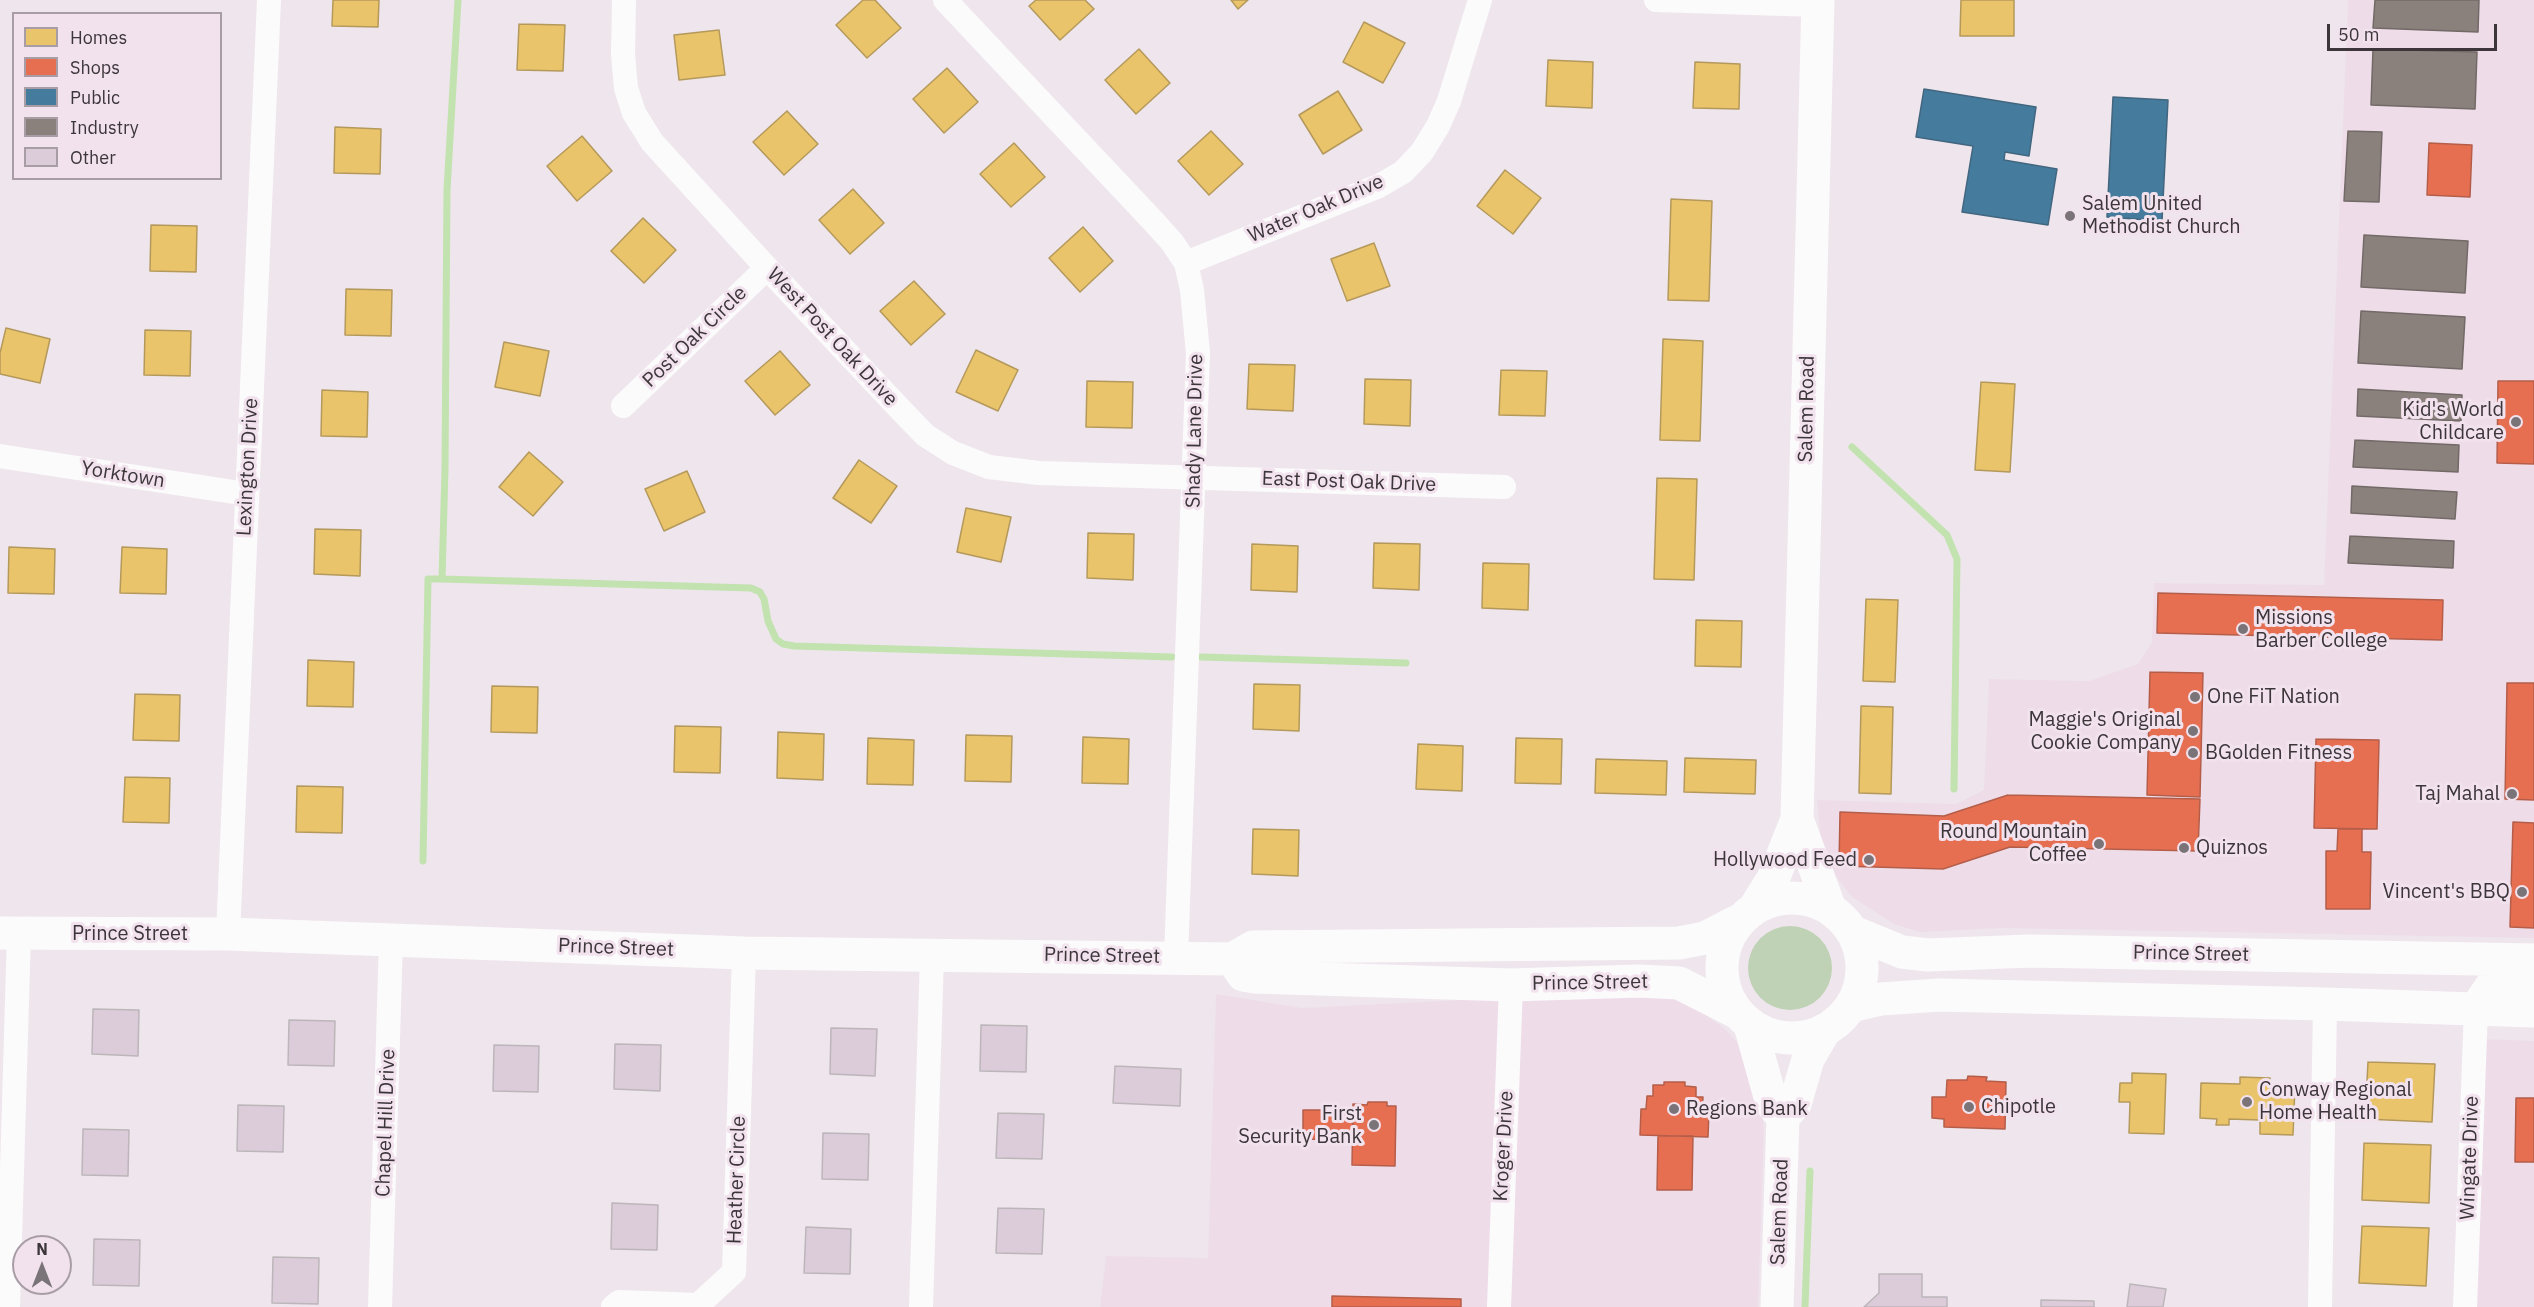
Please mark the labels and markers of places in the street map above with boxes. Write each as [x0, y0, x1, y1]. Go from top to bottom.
place label: Salem United Methodist Church [2082, 192, 2241, 239]
marker: Salem United Methodist Church [2063, 209, 2077, 223]
place label: Kid's World Childcare [2402, 398, 2504, 445]
marker: Kid's World Childcare [2509, 415, 2523, 429]
place label: Missions Barber College [2255, 606, 2388, 653]
marker: Missions Barber College [2236, 622, 2250, 636]
place label: One FiT Nation [2207, 685, 2340, 709]
marker: One FiT Nation [2188, 690, 2202, 704]
place label: Maggie's Original Cookie Company [2029, 708, 2181, 755]
marker: Maggie's Original Cookie Company [2186, 724, 2200, 738]
place label: BGolden Fitness [2205, 741, 2352, 765]
marker: BGolden Fitness [2186, 746, 2200, 760]
place label: Taj Mahal [2415, 782, 2500, 806]
marker: Taj Mahal [2505, 787, 2519, 801]
place label: Round Mountain Coffee [1940, 820, 2087, 867]
place label: Quiznos [2196, 836, 2268, 860]
marker: Round Mountain Coffee [2092, 837, 2106, 851]
marker: Quiznos [2177, 841, 2191, 855]
place label: Hollywood Feed [1713, 848, 1857, 872]
marker: Hollywood Feed [1862, 853, 1876, 867]
place label: Vincent's BBQ [2383, 880, 2510, 904]
marker: Vincent's BBQ [2515, 885, 2529, 899]
place label: Conway Regional Home Health [2259, 1078, 2412, 1125]
place label: Chipotle [1981, 1095, 2056, 1119]
marker: Conway Regional Home Health [2240, 1095, 2254, 1109]
place label: Regions Bank [1686, 1097, 1808, 1121]
marker: Chipotle [1962, 1100, 1976, 1114]
place label: First Security Bank [1238, 1102, 1362, 1149]
marker: Regions Bank [1667, 1102, 1681, 1116]
marker: First Security Bank [1367, 1118, 1381, 1132]

